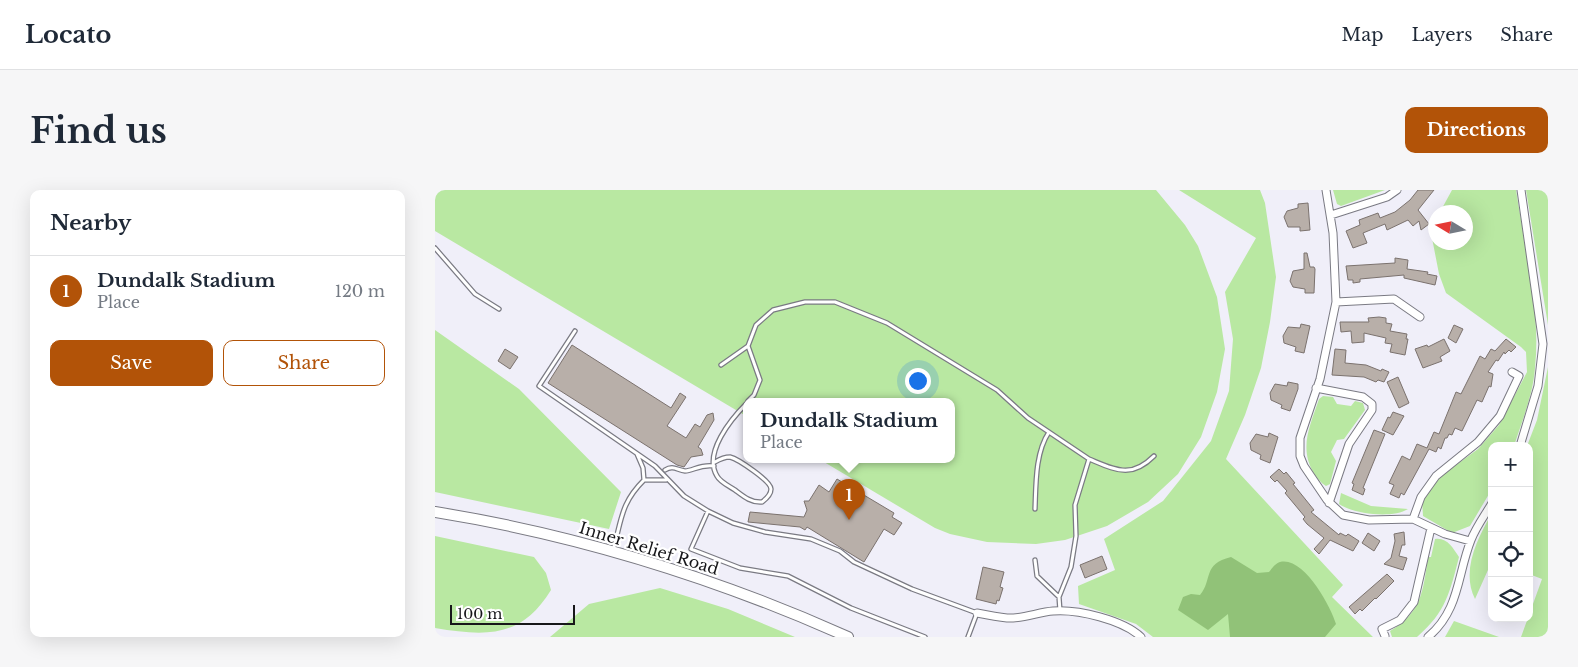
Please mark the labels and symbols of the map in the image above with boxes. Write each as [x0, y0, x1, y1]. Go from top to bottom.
north arrow [1428, 205, 1473, 250]
your location [905, 368, 931, 394]
pin: 1 [833, 479, 865, 520]
street label: Inner Relief Road [577, 517, 721, 579]
scale bar [450, 602, 575, 625]

